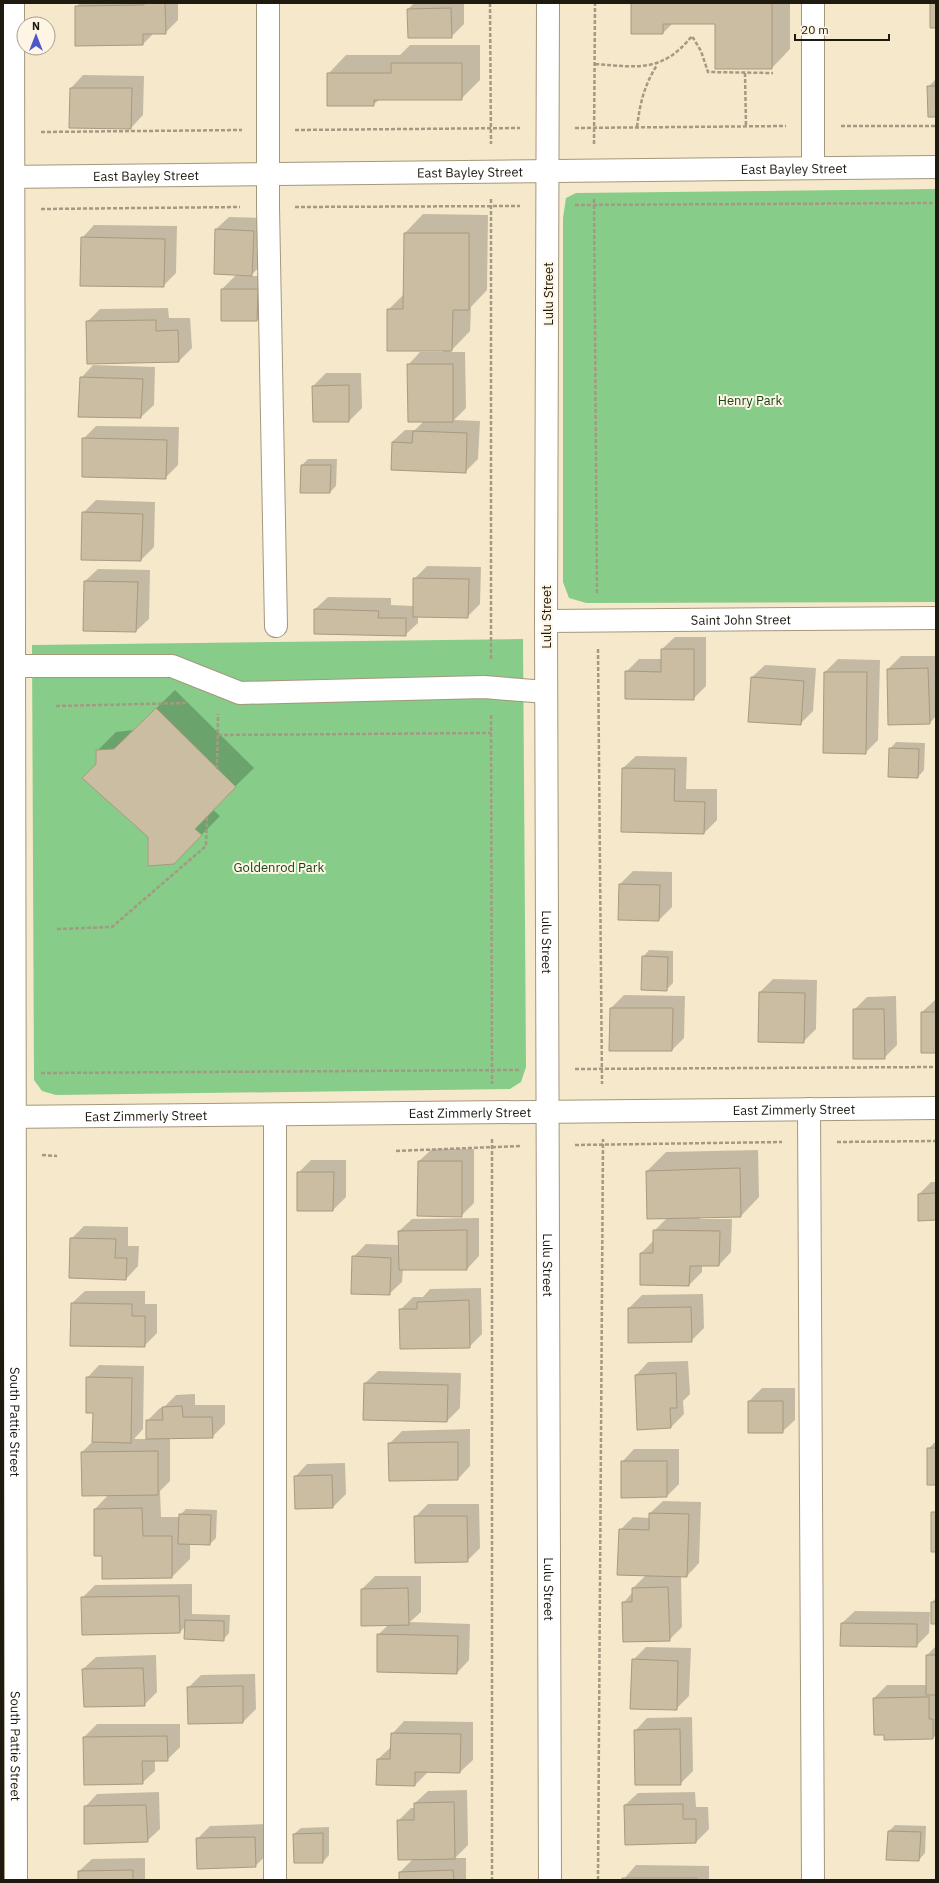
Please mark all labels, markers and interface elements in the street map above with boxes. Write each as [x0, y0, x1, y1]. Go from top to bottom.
north arrow [16, 16, 56, 56]
scale bar [795, 16, 889, 42]
text: N [32, 19, 40, 33]
text: 20 m [801, 22, 829, 37]
street label: East Bayley Street [741, 159, 847, 178]
street label: East Bayley Street [417, 163, 523, 181]
street label: East Bayley Street [93, 166, 199, 185]
street label: Lulu Street [540, 262, 557, 326]
park label: Henry Park [718, 392, 782, 409]
street label: Lulu Street [538, 585, 555, 649]
street label: Saint John Street [691, 611, 791, 628]
park label: Goldenrod Park [234, 859, 325, 876]
street label: Lulu Street [538, 910, 556, 974]
street label: East Zimmerly Street [733, 1100, 855, 1118]
street label: East Zimmerly Street [409, 1103, 531, 1122]
street label: East Zimmerly Street [85, 1107, 207, 1125]
street label: Lulu Street [539, 1233, 557, 1297]
street label: South Pattie Street [7, 1367, 24, 1477]
street label: Lulu Street [540, 1557, 558, 1621]
street label: South Pattie Street [7, 1691, 24, 1801]

